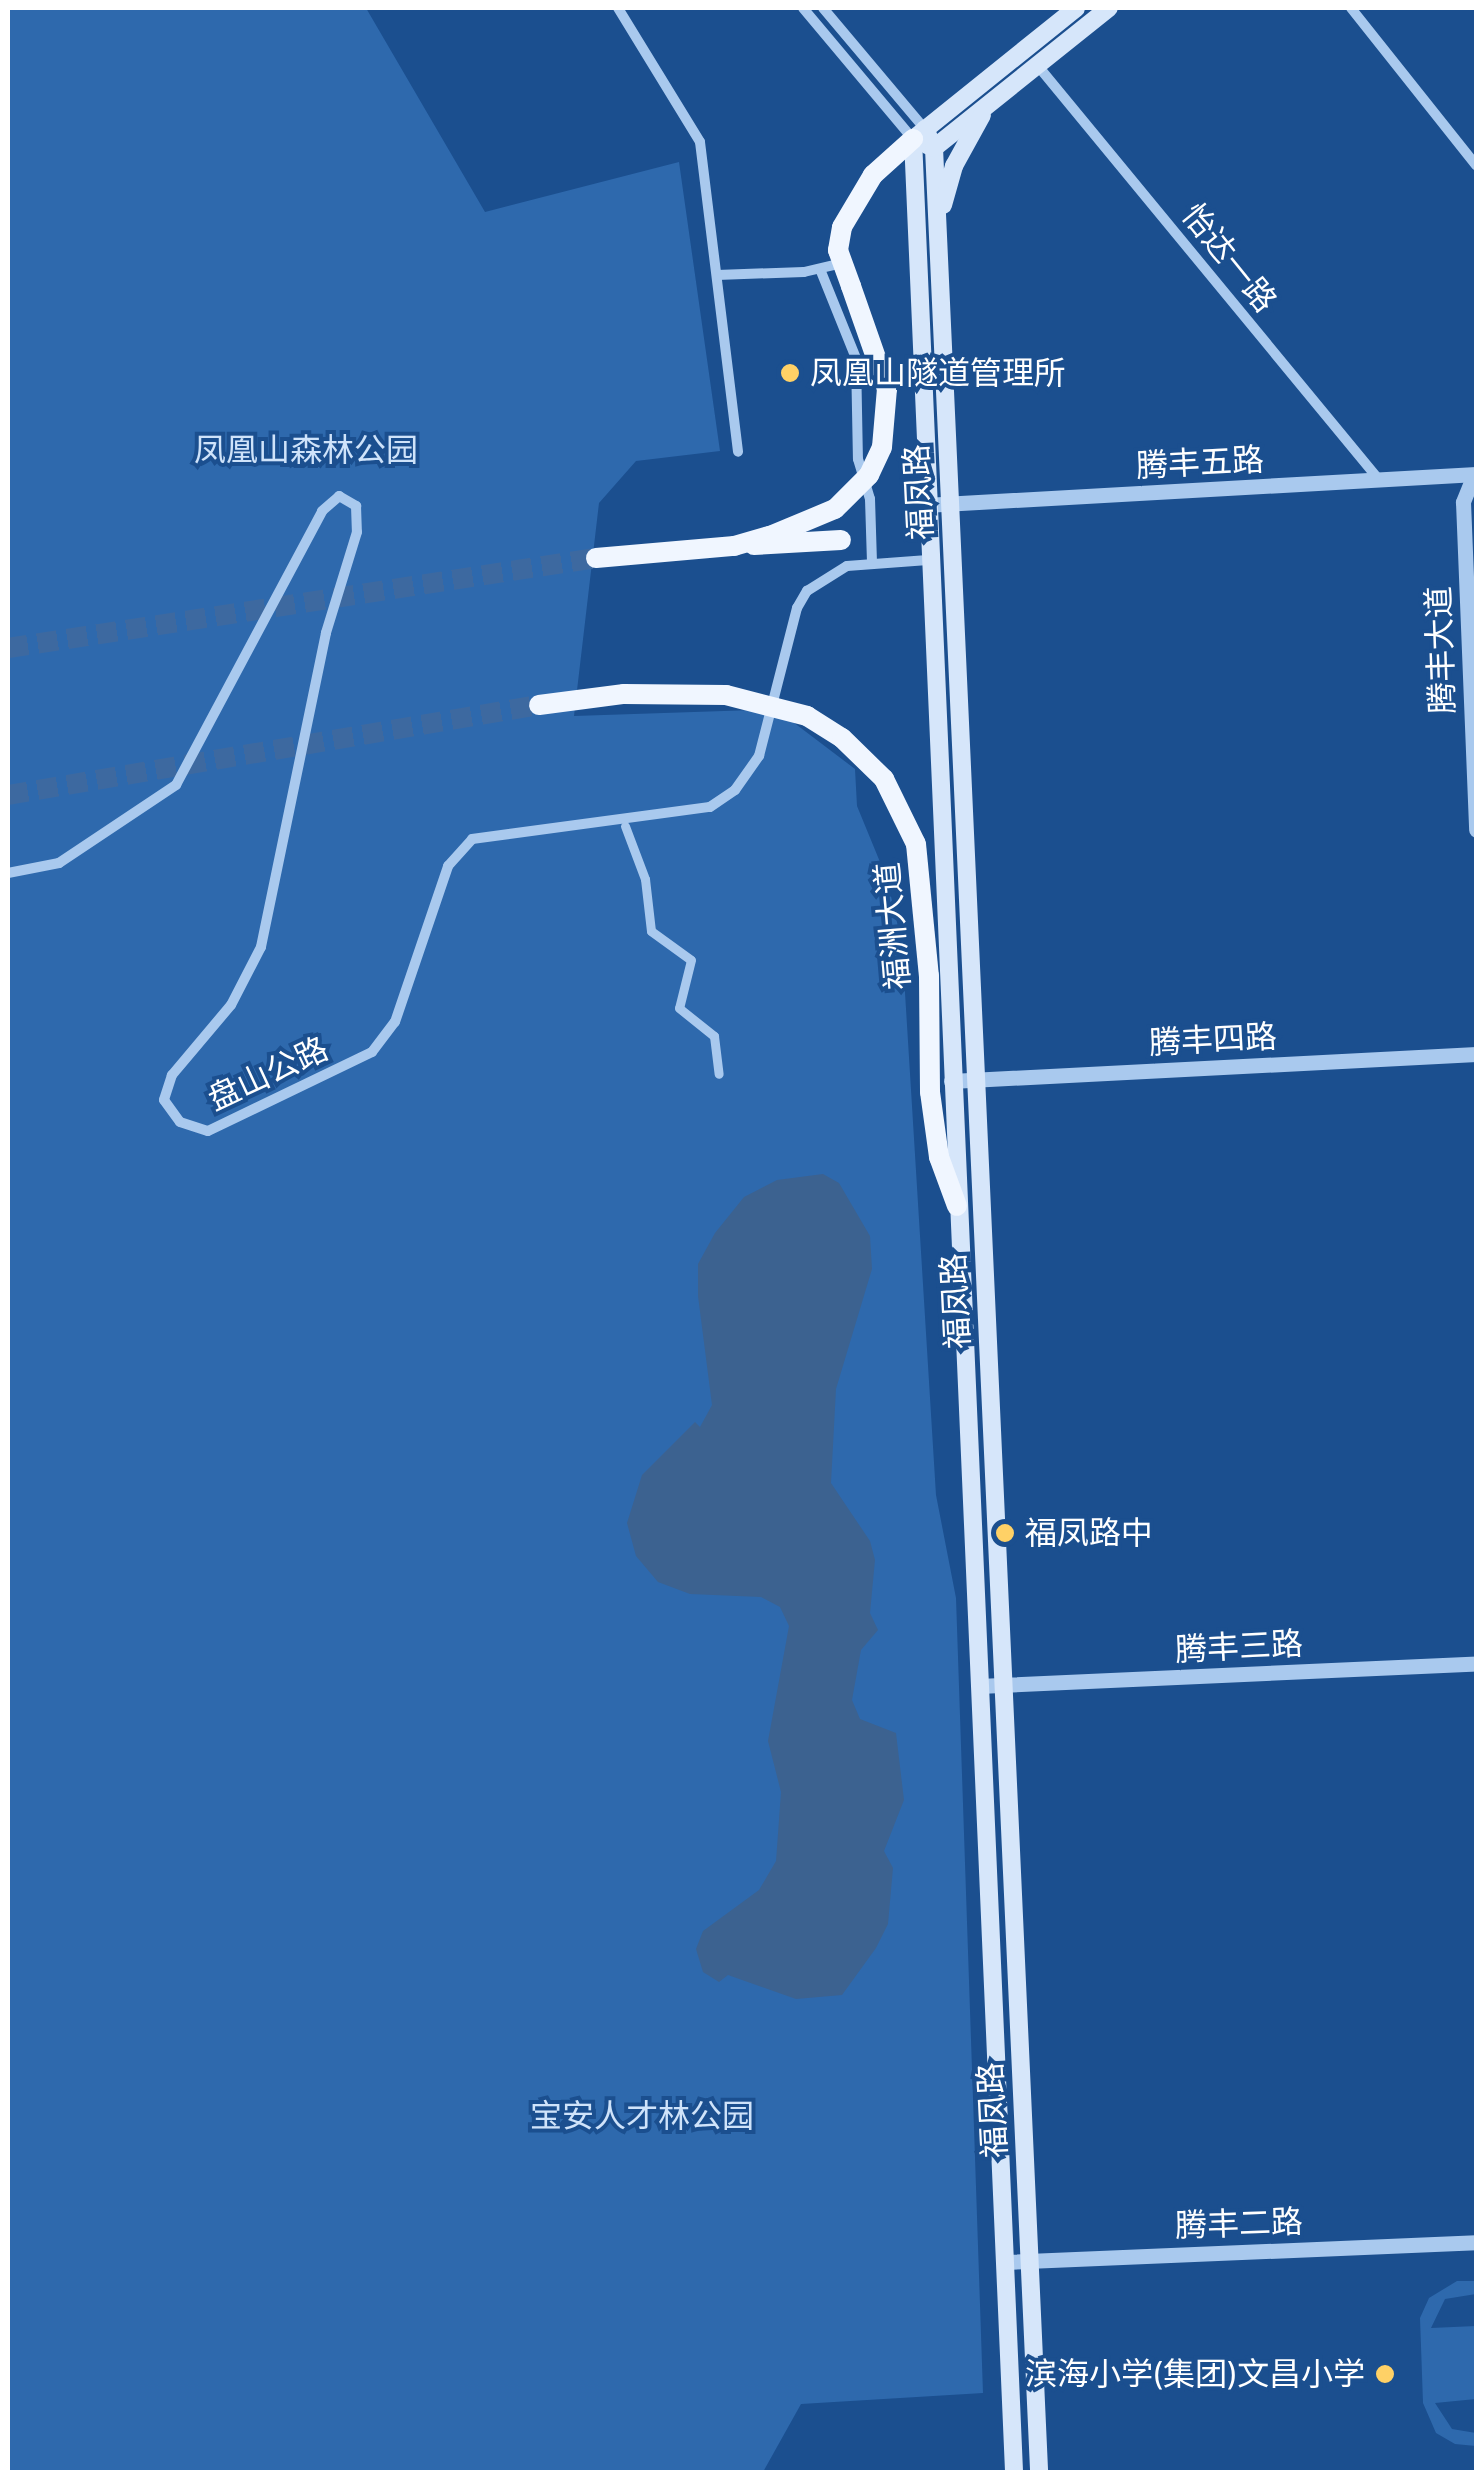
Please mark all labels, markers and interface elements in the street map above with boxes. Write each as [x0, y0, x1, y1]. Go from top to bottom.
street label: 怡达一路 [1174, 196, 1284, 320]
place label: 凤凰山隧道管理所 [810, 354, 1066, 392]
marker: 凤凰山隧道管理所 [779, 362, 801, 384]
park label: 凤凰山森林公园 [194, 431, 418, 469]
street label: 腾丰五路 [1135, 440, 1265, 486]
street label: 福凤路 [897, 443, 941, 541]
street label: 腾丰大道 [1420, 585, 1462, 715]
street label: 福洲大道 [868, 861, 918, 991]
street label: 腾丰四路 [1148, 1017, 1278, 1063]
street label: 盘山公路 [202, 1030, 334, 1118]
street label: 福凤路 [934, 1252, 978, 1350]
place label: 福凤路中 [1025, 1514, 1153, 1552]
marker: 福凤路中 [994, 1522, 1016, 1544]
street label: 腾丰三路 [1174, 1624, 1304, 1670]
street label: 福凤路 [971, 2061, 1015, 2159]
park label: 宝安人才林公园 [530, 2097, 754, 2135]
street label: 腾丰二路 [1174, 2203, 1304, 2245]
place label: 滨海小学(集团)文昌小学 [1025, 2355, 1365, 2393]
marker: 滨海小学(集团)文昌小学 [1374, 2363, 1396, 2385]

